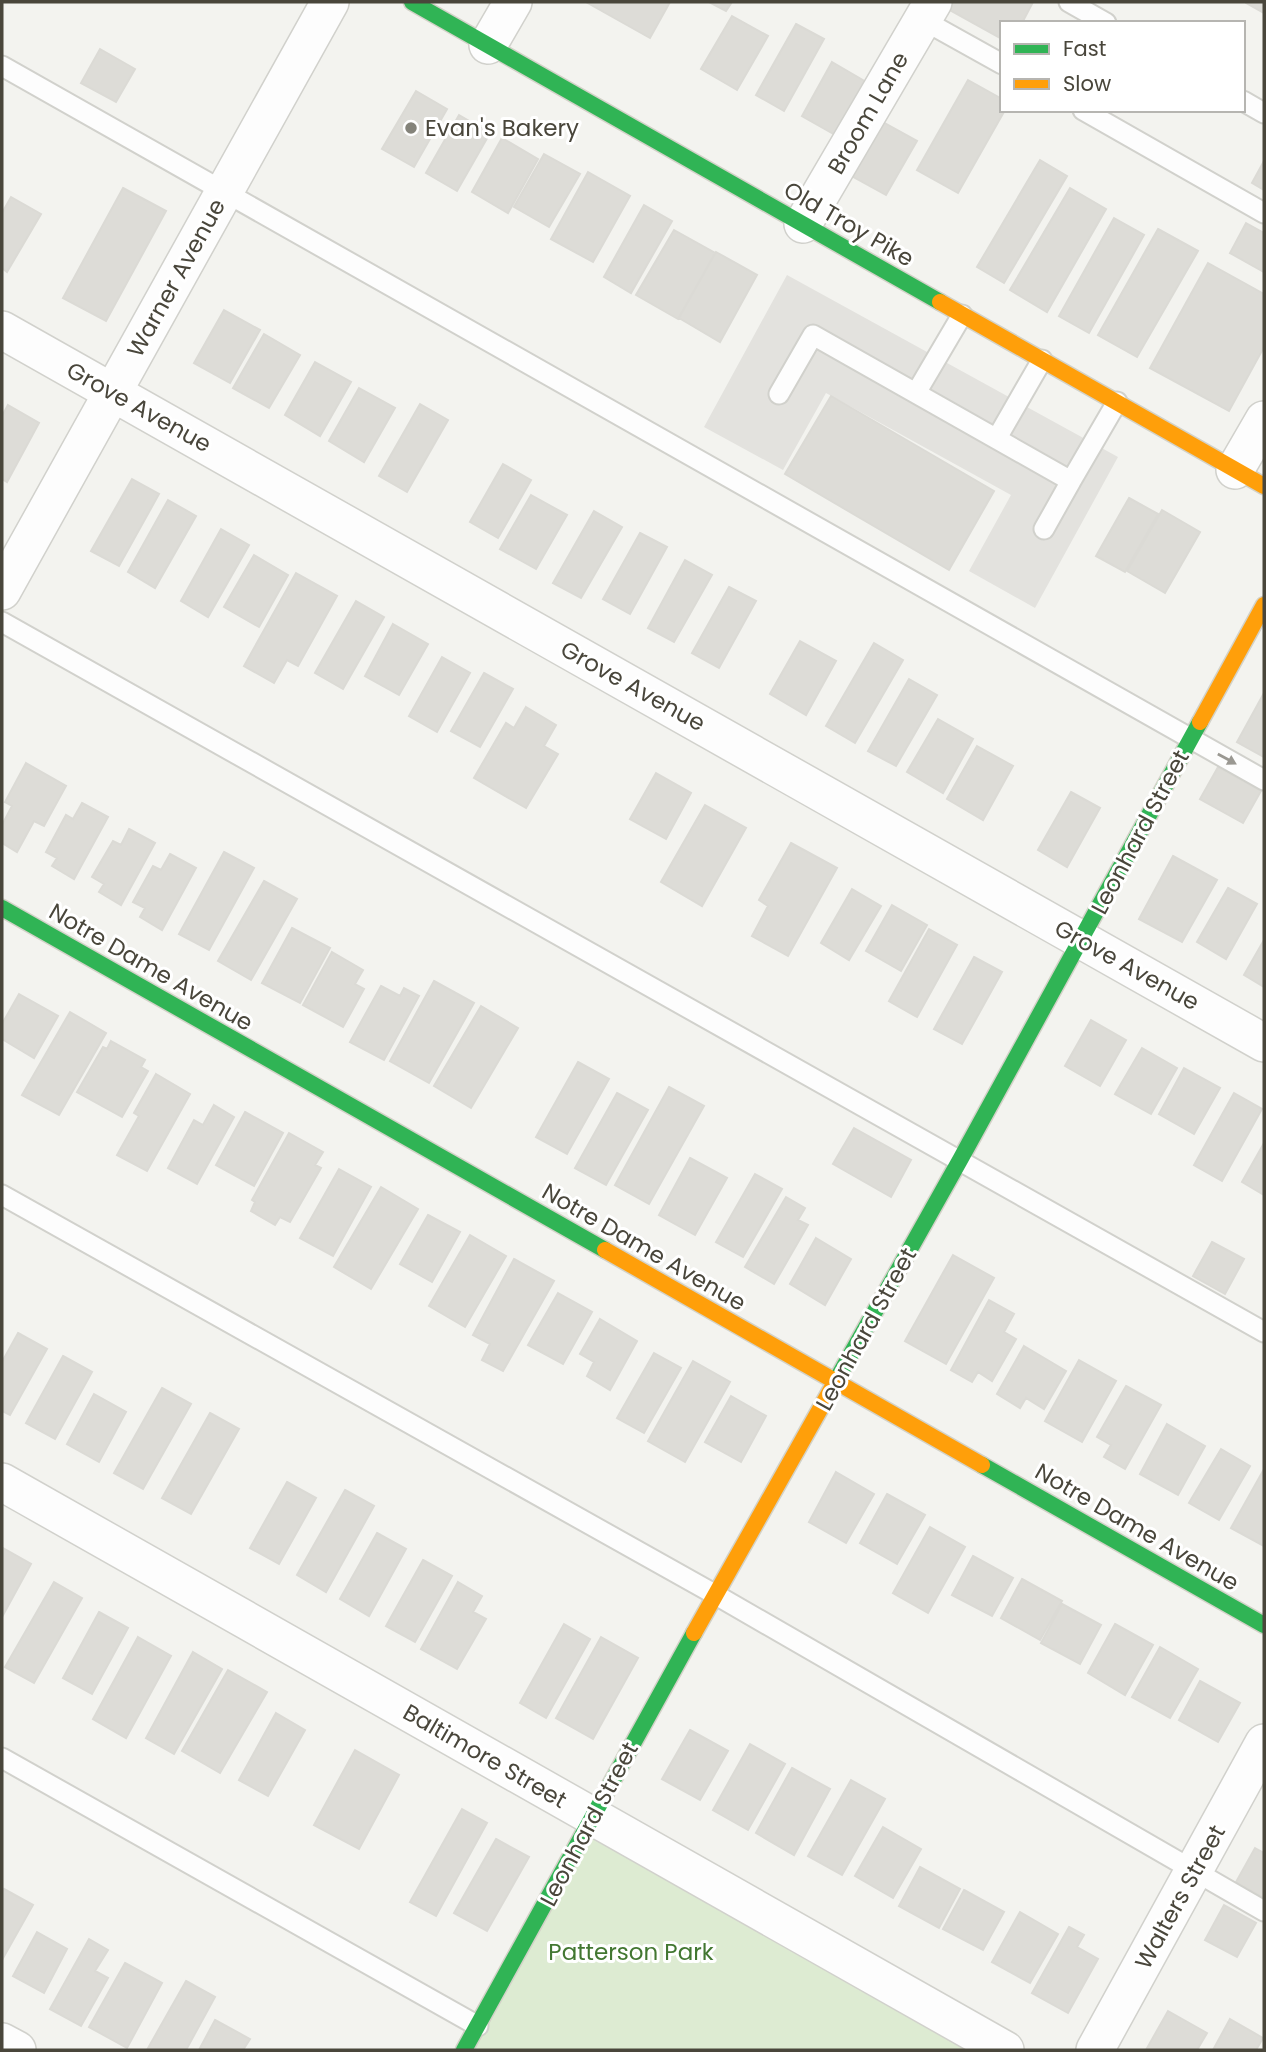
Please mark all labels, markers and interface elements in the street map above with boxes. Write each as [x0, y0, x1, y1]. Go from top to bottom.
legend [1000, 21, 1245, 112]
text: Fast [1063, 34, 1106, 63]
street label: Broom Lane [820, 46, 916, 180]
text: Slow [1063, 69, 1111, 98]
place label: Evan's Bakery [425, 112, 579, 144]
marker: Evan's Bakery [403, 120, 419, 136]
street label: Old Troy Pike [778, 174, 920, 274]
street label: Warner Avenue [119, 193, 233, 363]
street label: Grove Avenue [61, 354, 217, 460]
street label: Grove Avenue [555, 633, 711, 739]
street label: Leonhard Street [1083, 744, 1197, 920]
one-way arrow [1218, 753, 1237, 765]
street label: Notre Dame Avenue [43, 896, 259, 1038]
street label: Grove Avenue [1049, 912, 1205, 1018]
street label: Notre Dame Avenue [536, 1176, 752, 1318]
street label: Leonhard Street [808, 1242, 924, 1416]
street label: Notre Dame Avenue [1029, 1456, 1245, 1598]
street label: Baltimore Street [397, 1696, 573, 1816]
street label: Leonhard Street [532, 1736, 646, 1912]
street label: Walters Street [1127, 1819, 1233, 1975]
park label: Patterson Park [548, 1936, 714, 1968]

